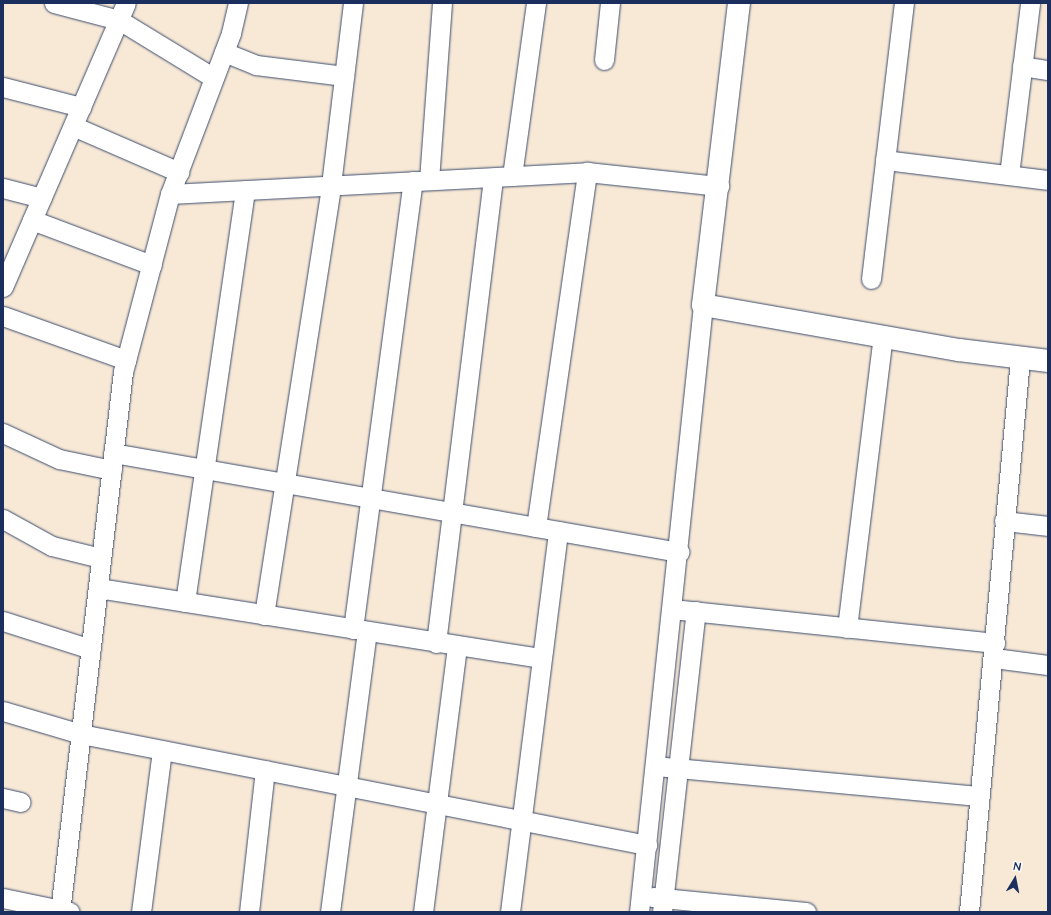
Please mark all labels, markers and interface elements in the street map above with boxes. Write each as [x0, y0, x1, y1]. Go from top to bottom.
north arrow [995, 859, 1035, 899]
text: N [1012, 859, 1022, 875]

